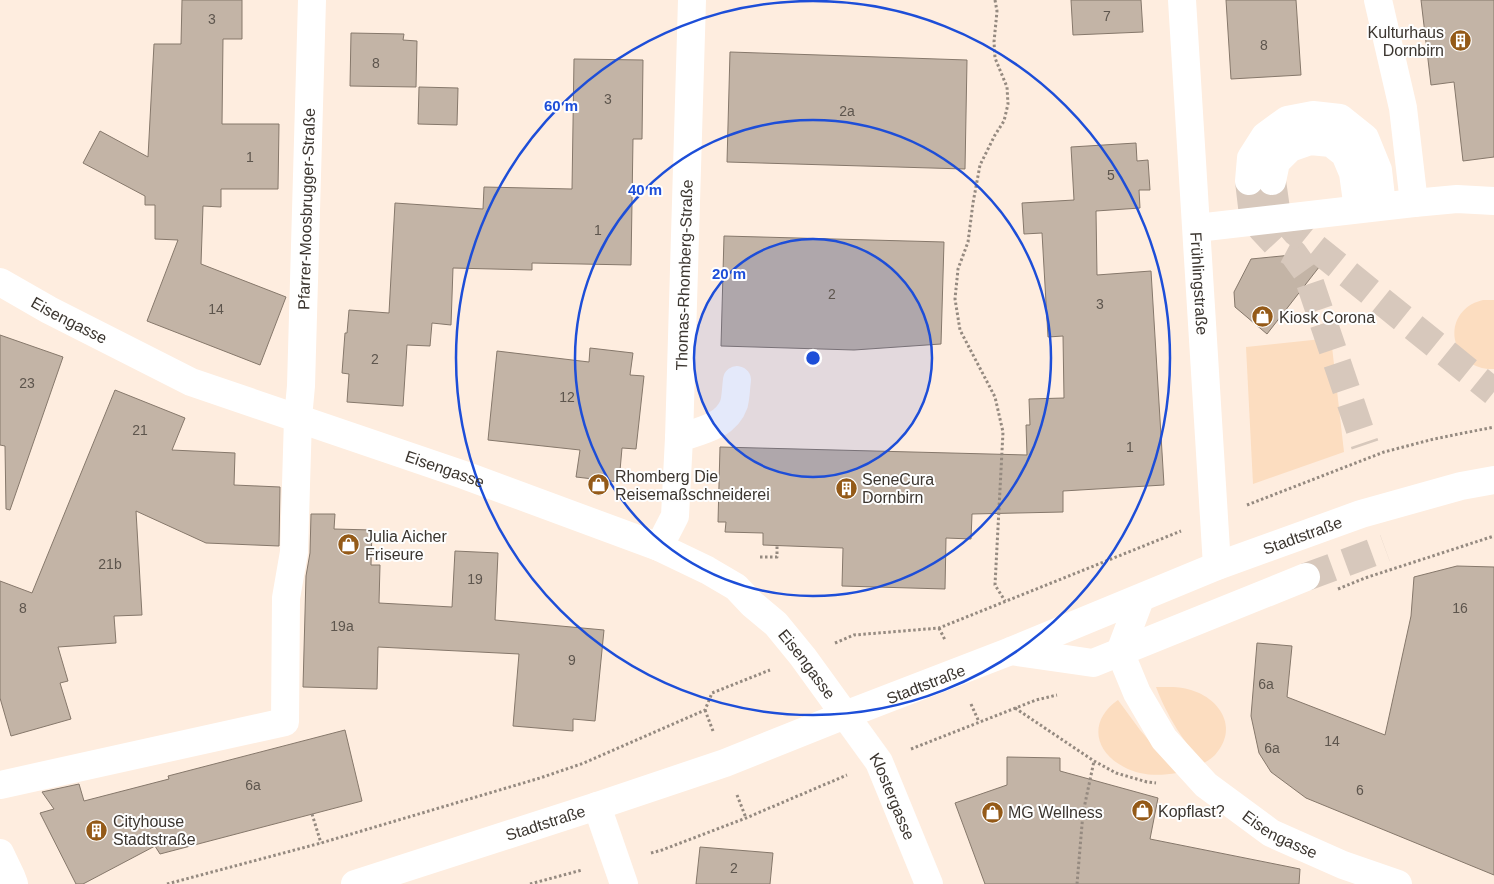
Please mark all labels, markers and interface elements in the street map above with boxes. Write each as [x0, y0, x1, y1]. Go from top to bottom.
house number: 7 [1103, 8, 1111, 24]
house number: 3 [208, 11, 216, 27]
place label: Kulturhaus Dornbirn [1368, 24, 1444, 59]
building icon: Kulturhaus Dornbirn [1448, 29, 1472, 53]
house number: 8 [1260, 37, 1268, 53]
house number: 8 [372, 55, 380, 71]
house number: 3 [604, 91, 612, 107]
text: 60 m [544, 97, 578, 114]
house number: 2a [839, 103, 855, 119]
street label: Pfarrer-Moosbrugger-Straße [295, 108, 317, 310]
house number: 1 [246, 149, 254, 165]
house number: 5 [1107, 167, 1115, 183]
street label: Thomas-Rhomberg-Straße [673, 179, 695, 371]
text: 40 m [628, 181, 662, 198]
house number: 1 [594, 222, 602, 238]
street label: Frühlingstraße [1188, 231, 1211, 336]
text: 20 m [712, 265, 746, 282]
house number: 2 [828, 286, 836, 302]
street label: Eisengasse [28, 293, 110, 347]
house number: 3 [1096, 296, 1104, 312]
house number: 14 [208, 301, 224, 317]
shop icon: Kiosk Corona [1251, 305, 1275, 329]
place label: Kiosk Corona [1279, 309, 1375, 326]
centre of rings [804, 349, 822, 367]
house number: 2 [371, 351, 379, 367]
house number: 23 [19, 375, 35, 391]
house number: 12 [559, 389, 575, 405]
house number: 21 [132, 422, 148, 438]
house number: 1 [1126, 439, 1134, 455]
street label: Eisengasse [403, 447, 487, 490]
place label: Rhomberg Die Reisemaßschneiderei [615, 468, 770, 503]
place label: SeneCura Dornbirn [862, 471, 934, 506]
shop icon: Rhomberg Die Reisemaßschneiderei [587, 473, 611, 497]
building icon: SeneCura Dornbirn [834, 476, 858, 500]
street label: Stadtstraße [1261, 513, 1344, 557]
place label: Julia Aicher Friseure [365, 528, 447, 563]
shop icon: Julia Aicher Friseure [337, 533, 361, 557]
house number: 21b [98, 556, 122, 572]
house number: 19 [467, 571, 483, 587]
house number: 8 [19, 600, 27, 616]
house number: 16 [1452, 600, 1468, 616]
house number: 19a [330, 618, 354, 634]
street label: Eisengasse [775, 626, 839, 702]
house number: 9 [568, 652, 576, 668]
street label: Stadtstraße [884, 661, 967, 707]
house number: 6a [1258, 676, 1274, 692]
house number: 14 [1324, 733, 1340, 749]
house number: 6a [1264, 740, 1280, 756]
street label: Klostergasse [867, 749, 918, 842]
house number: 6a [245, 777, 261, 793]
house number: 6 [1356, 782, 1364, 798]
shop icon: Kopflast? [1130, 799, 1154, 823]
shop icon: MG Wellness [980, 800, 1004, 824]
street label: Stadtstraße [503, 802, 587, 843]
place label: Kopflast? [1158, 803, 1225, 820]
place label: MG Wellness [1008, 804, 1103, 821]
street label: Eisengasse [1240, 807, 1320, 861]
place label: Cityhouse Stadtstraße [113, 813, 196, 848]
building icon: Cityhouse Stadtstraße [85, 818, 109, 842]
house number: 2 [730, 860, 738, 876]

